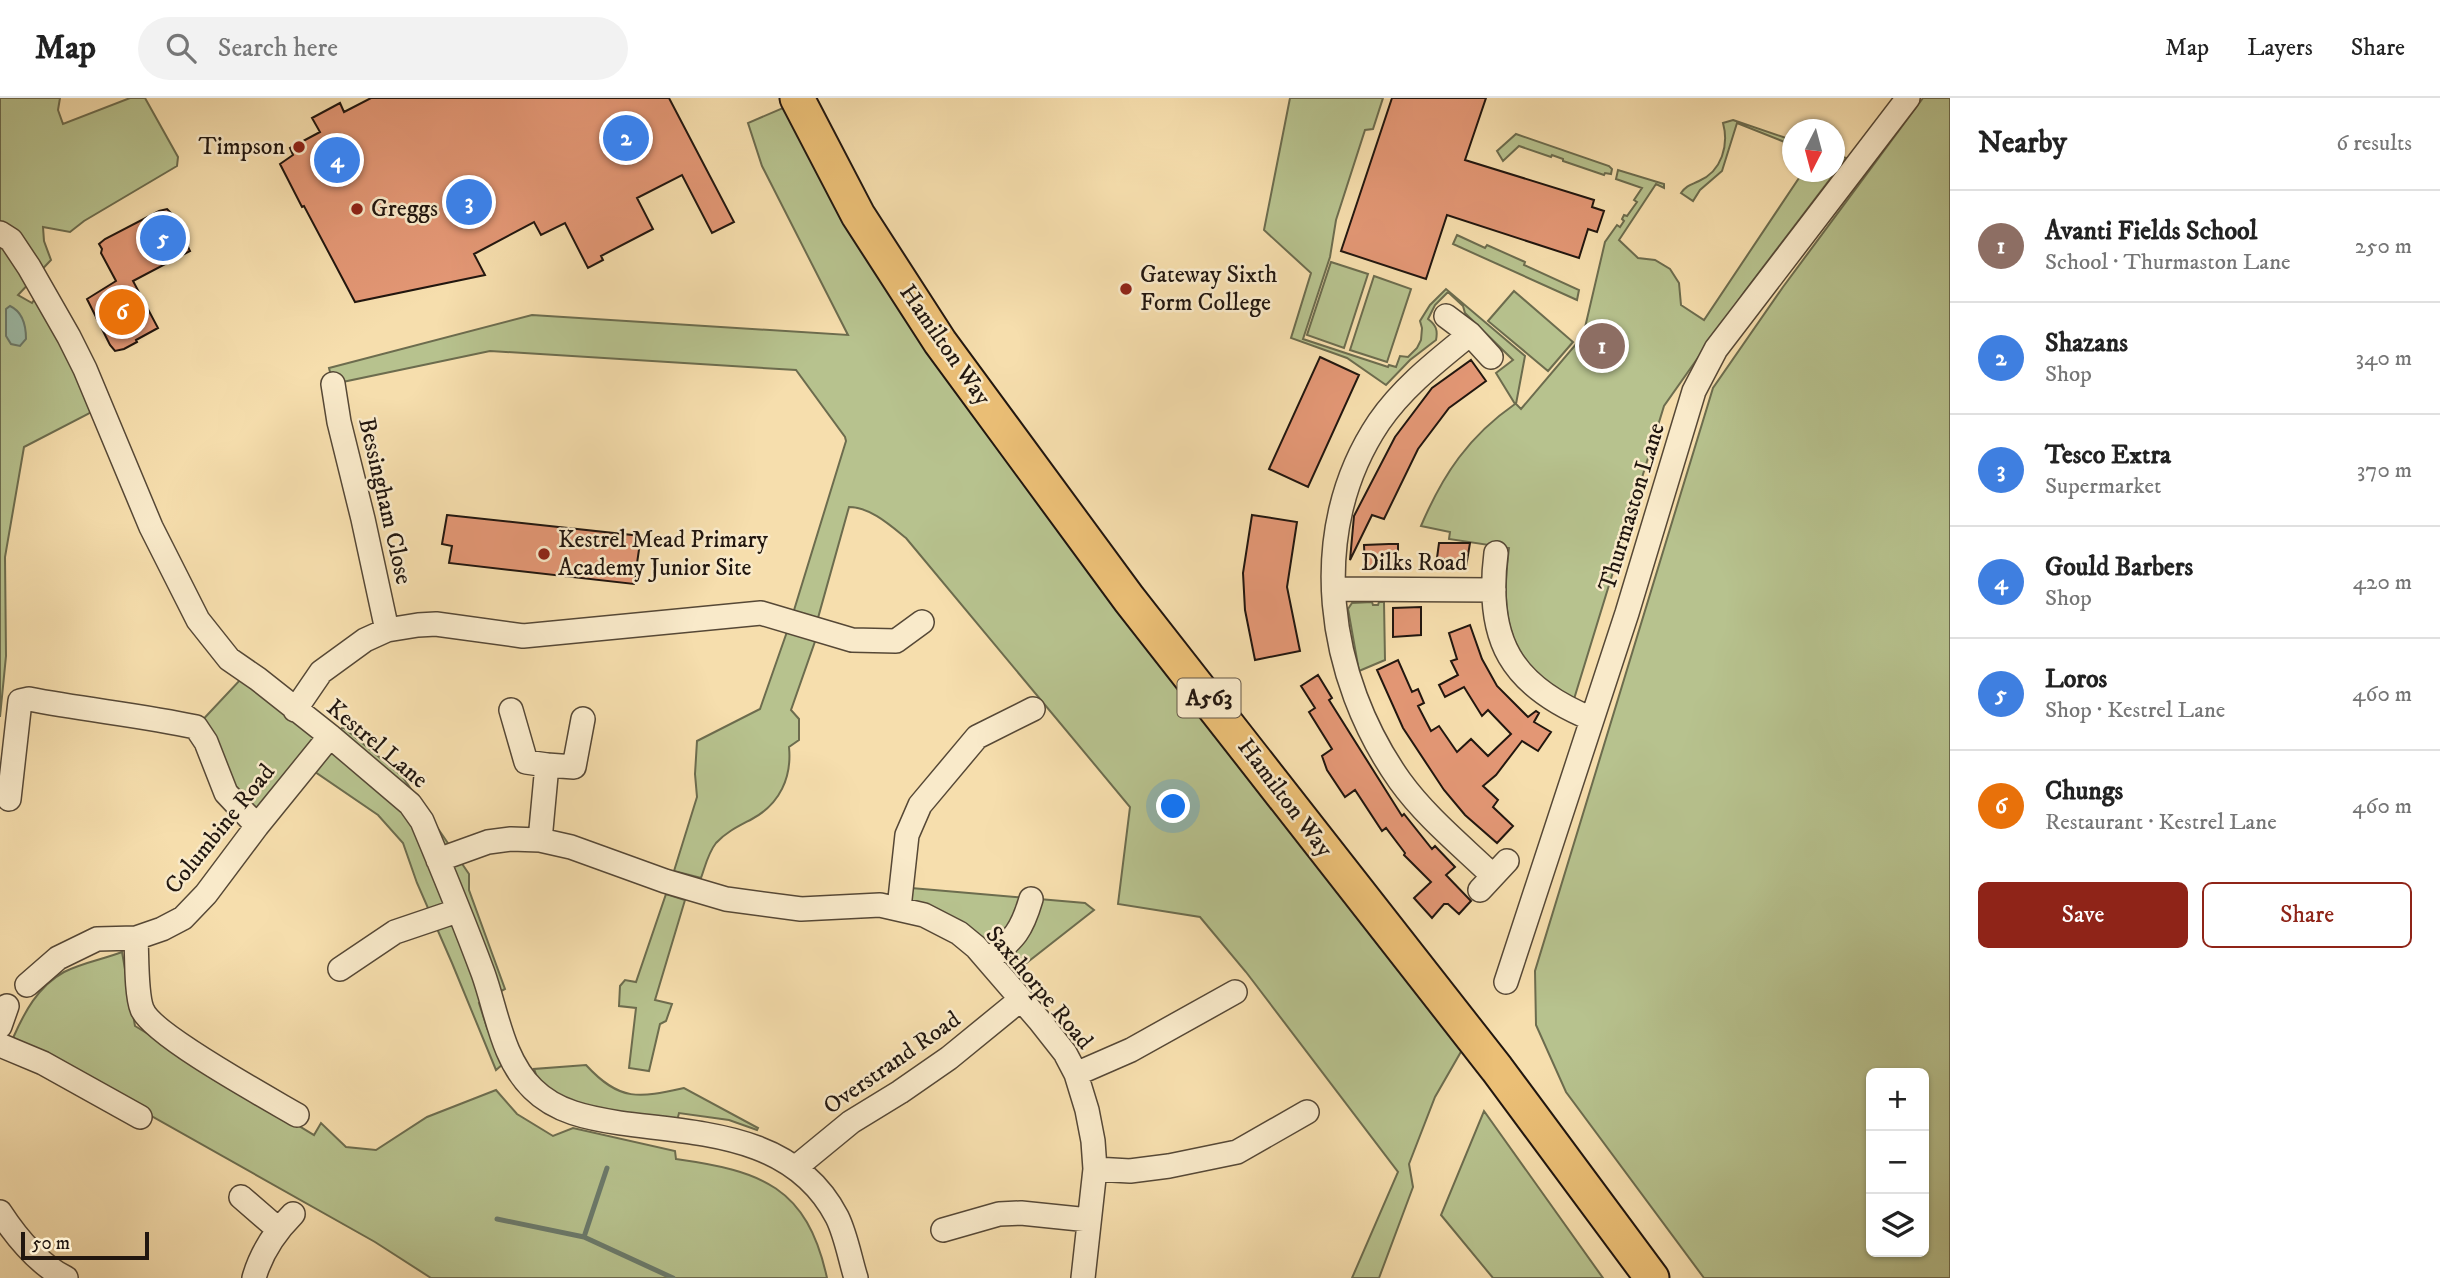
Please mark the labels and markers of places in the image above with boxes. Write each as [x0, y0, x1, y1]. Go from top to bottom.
pin: 2 [603, 112, 649, 164]
place label: Timpson [198, 132, 285, 162]
pin: 4 [314, 134, 360, 186]
marker: Timpson [291, 139, 307, 155]
pin: 3 [446, 176, 492, 228]
place label: Greggs [371, 194, 438, 224]
marker: Greggs [349, 201, 365, 217]
pin: 5 [140, 212, 186, 264]
place label: Gateway Sixth Form College [1140, 260, 1278, 318]
marker: Gateway Sixth Form College [1118, 281, 1134, 297]
pin: 6 [99, 286, 145, 338]
pin: 1 [1579, 320, 1625, 372]
place label: Kestrel Mead Primary Academy Junior Site [558, 525, 769, 583]
marker: Kestrel Mead Primary Academy Junior Site [536, 546, 552, 562]

